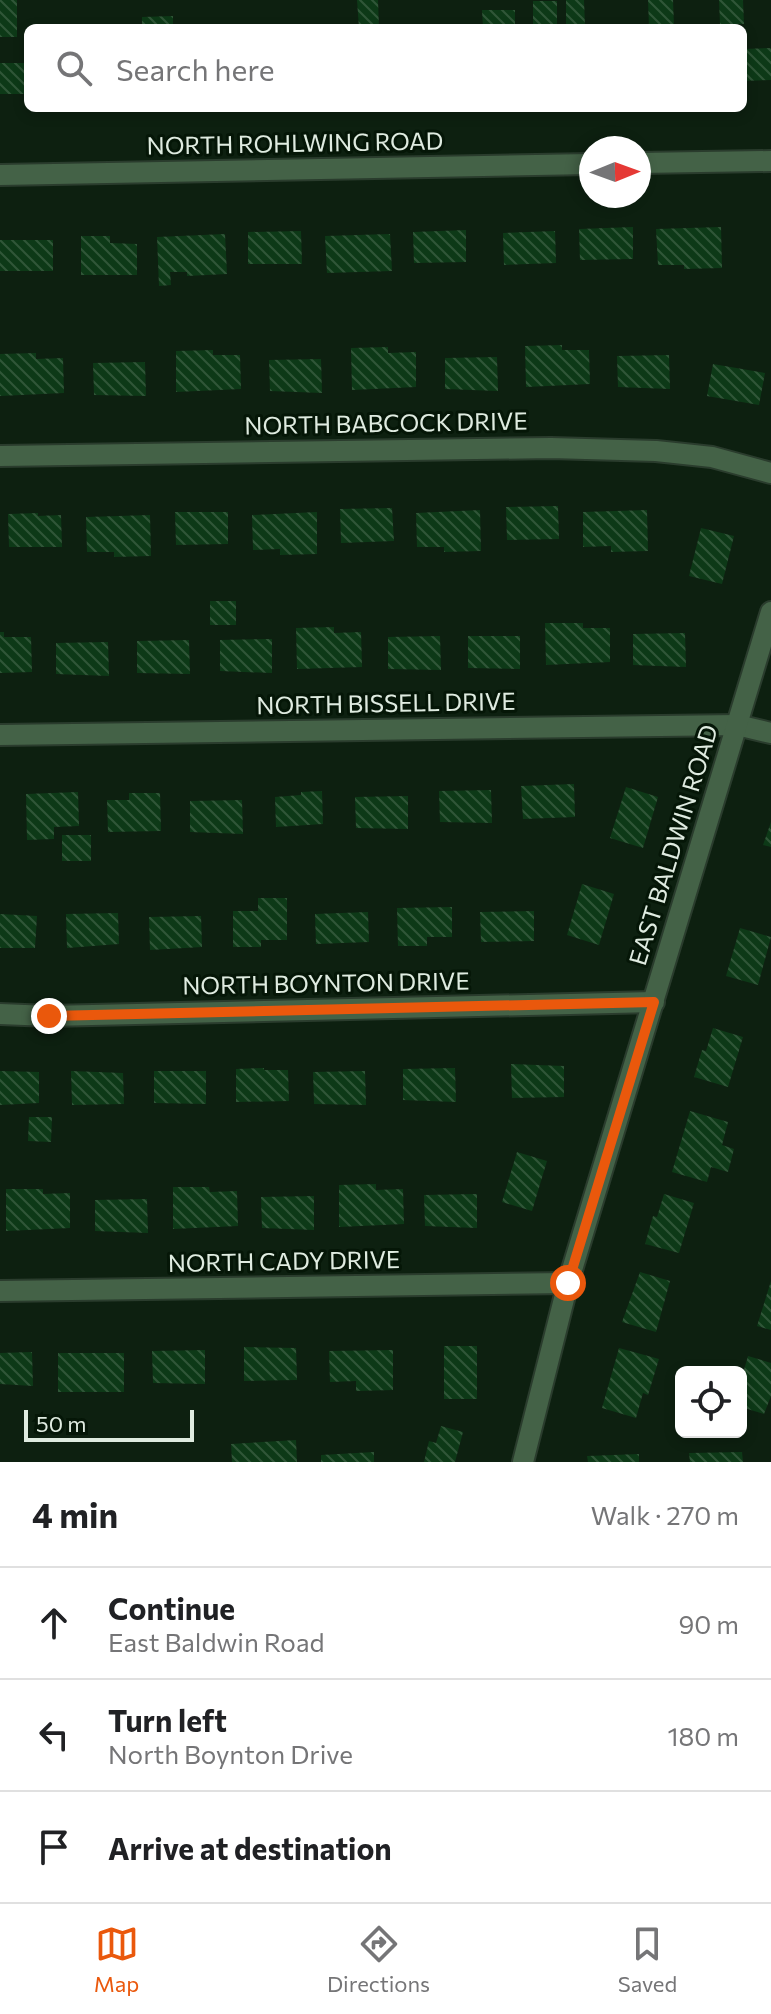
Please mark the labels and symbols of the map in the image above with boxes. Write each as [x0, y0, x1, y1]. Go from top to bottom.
street label: NORTH ROHLWING ROAD [146, 125, 444, 160]
north arrow [579, 136, 651, 208]
street label: NORTH BABCOCK DRIVE [244, 406, 528, 439]
street label: NORTH BISSELL DRIVE [256, 686, 516, 719]
street label: EAST BALDWIN ROAD [622, 721, 723, 968]
street label: NORTH BOYNTON DRIVE [182, 965, 470, 1000]
route end [31, 998, 67, 1034]
street label: NORTH CADY DRIVE [168, 1244, 400, 1277]
route start [550, 1265, 586, 1301]
scale bar [24, 1406, 194, 1442]

